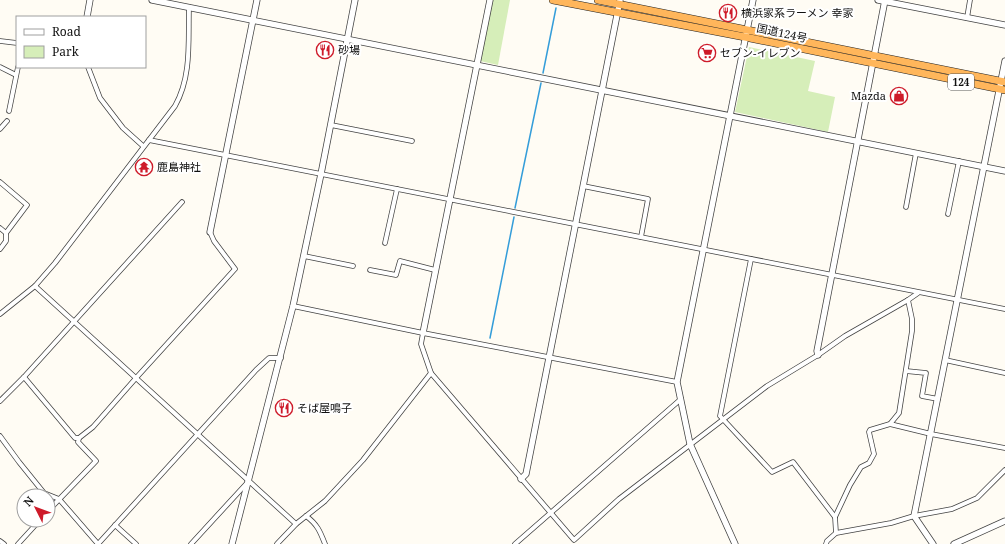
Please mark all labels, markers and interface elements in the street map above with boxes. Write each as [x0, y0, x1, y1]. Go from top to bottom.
restaurant icon: 横浜家系ラーメン 幸家 [718, 3, 738, 23]
place label: 横浜家系ラーメン 幸家 [741, 5, 853, 20]
legend [16, 16, 146, 68]
street label: 国道124号 [755, 20, 809, 45]
text: Road [52, 23, 82, 40]
restaurant icon: 砂場 [315, 40, 335, 60]
place label: 砂場 [338, 42, 360, 57]
text: Park [52, 43, 80, 60]
supermarket icon: セブン-イレブン [697, 43, 717, 63]
place label: セブン-イレブン [720, 45, 800, 60]
road number: 124 [948, 74, 974, 90]
shop icon: Mazda [889, 86, 909, 106]
place label: Mazda [851, 88, 886, 103]
temple icon: 鹿島神社 [134, 157, 154, 177]
place label: 鹿島神社 [157, 159, 201, 174]
restaurant icon: そば屋鳴子 [274, 398, 294, 418]
place label: そば屋鳴子 [297, 400, 352, 415]
north arrow [16, 488, 56, 528]
text: N [20, 492, 37, 509]

